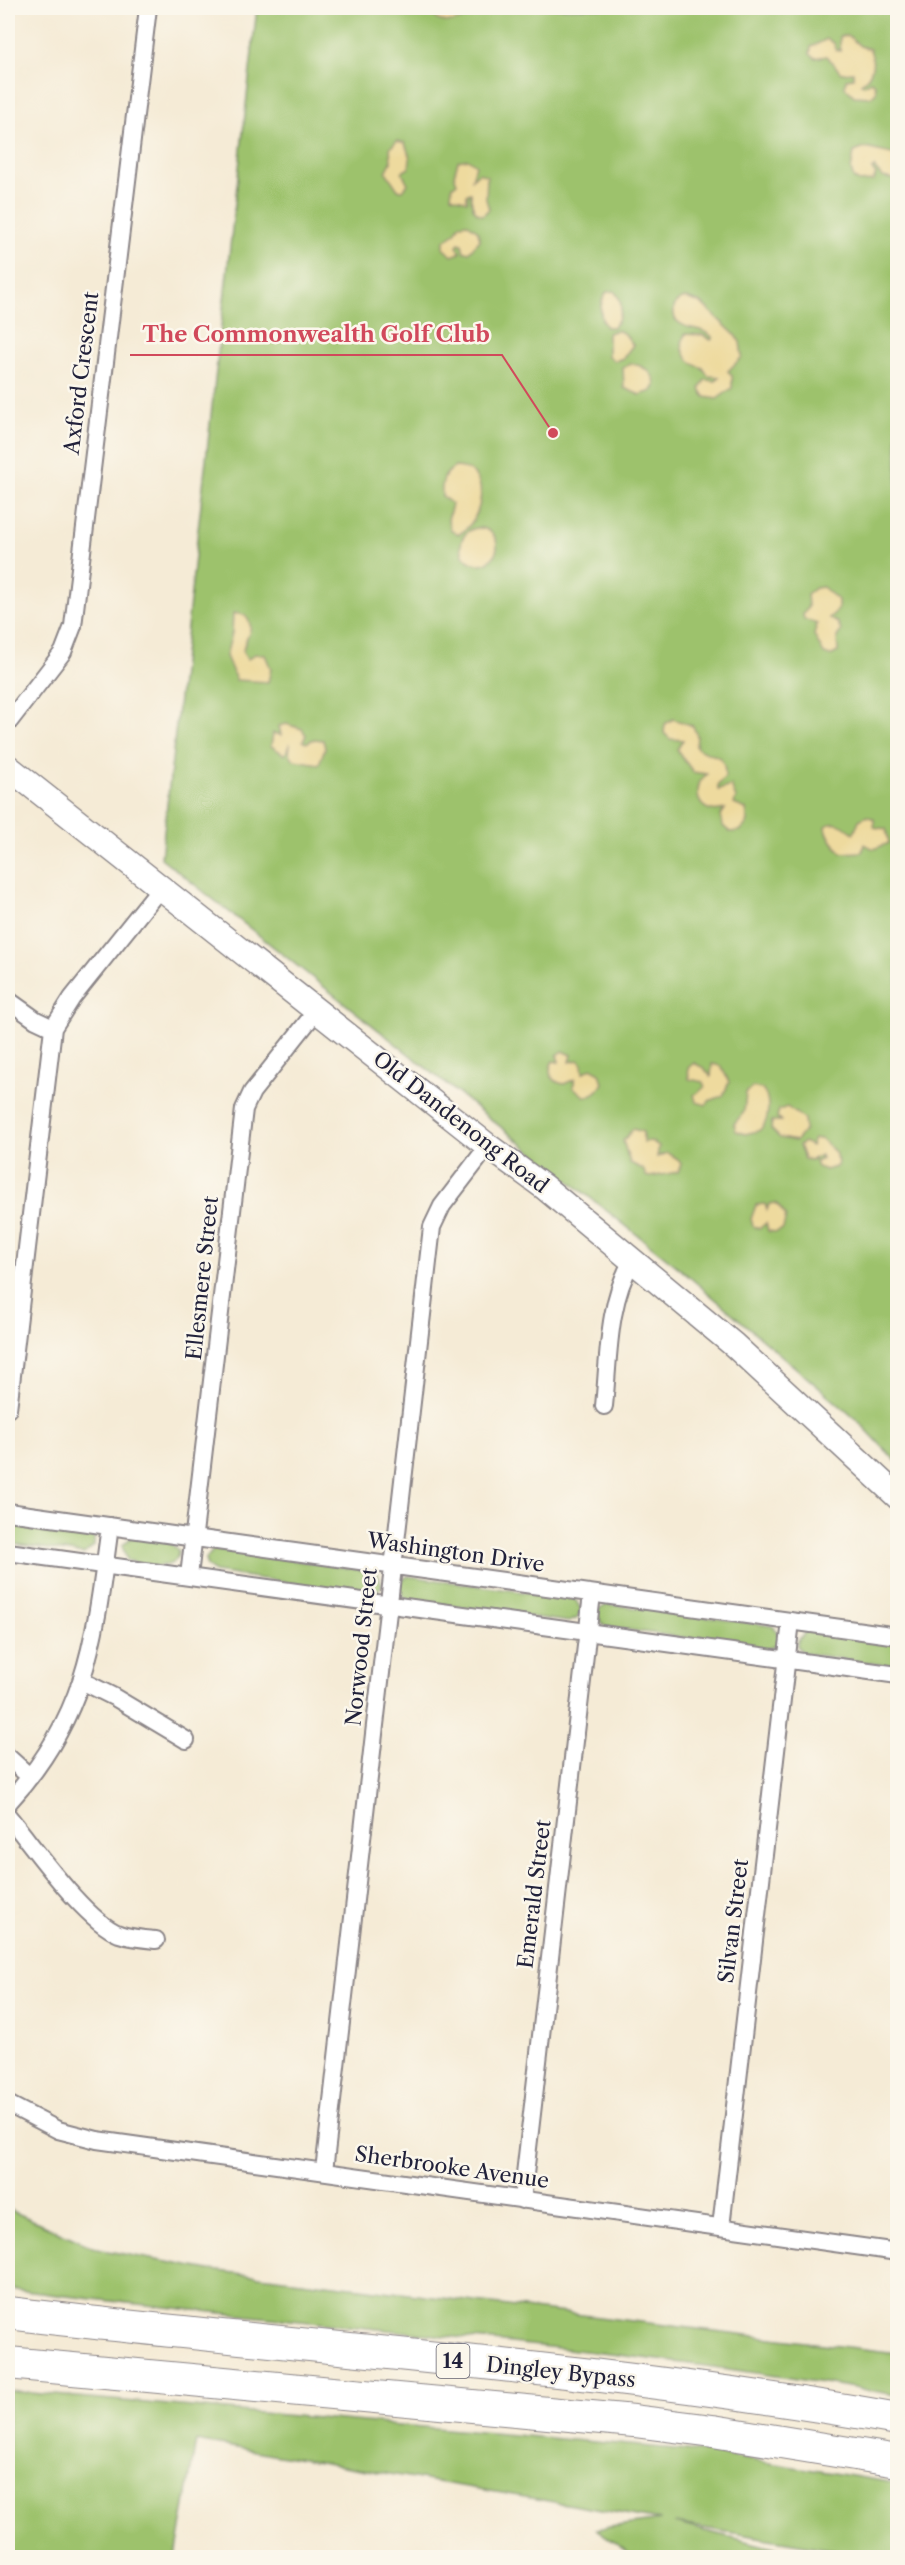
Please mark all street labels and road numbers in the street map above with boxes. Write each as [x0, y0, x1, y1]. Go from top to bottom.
street label: Axford Crescent [58, 290, 103, 457]
street label: Old Dandenong Road [368, 1046, 554, 1198]
street label: Ellesmere Street [181, 1194, 223, 1361]
street label: Washington Drive [365, 1527, 546, 1577]
street label: Norwood Street [340, 1566, 382, 1727]
street label: Emerald Street [512, 1818, 556, 1970]
street label: Silvan Street [713, 1857, 753, 1985]
street label: Sherbrooke Avenue [353, 2141, 551, 2193]
road number: 14 [436, 2344, 470, 2378]
street label: Dingley Bypass [485, 2352, 637, 2392]

